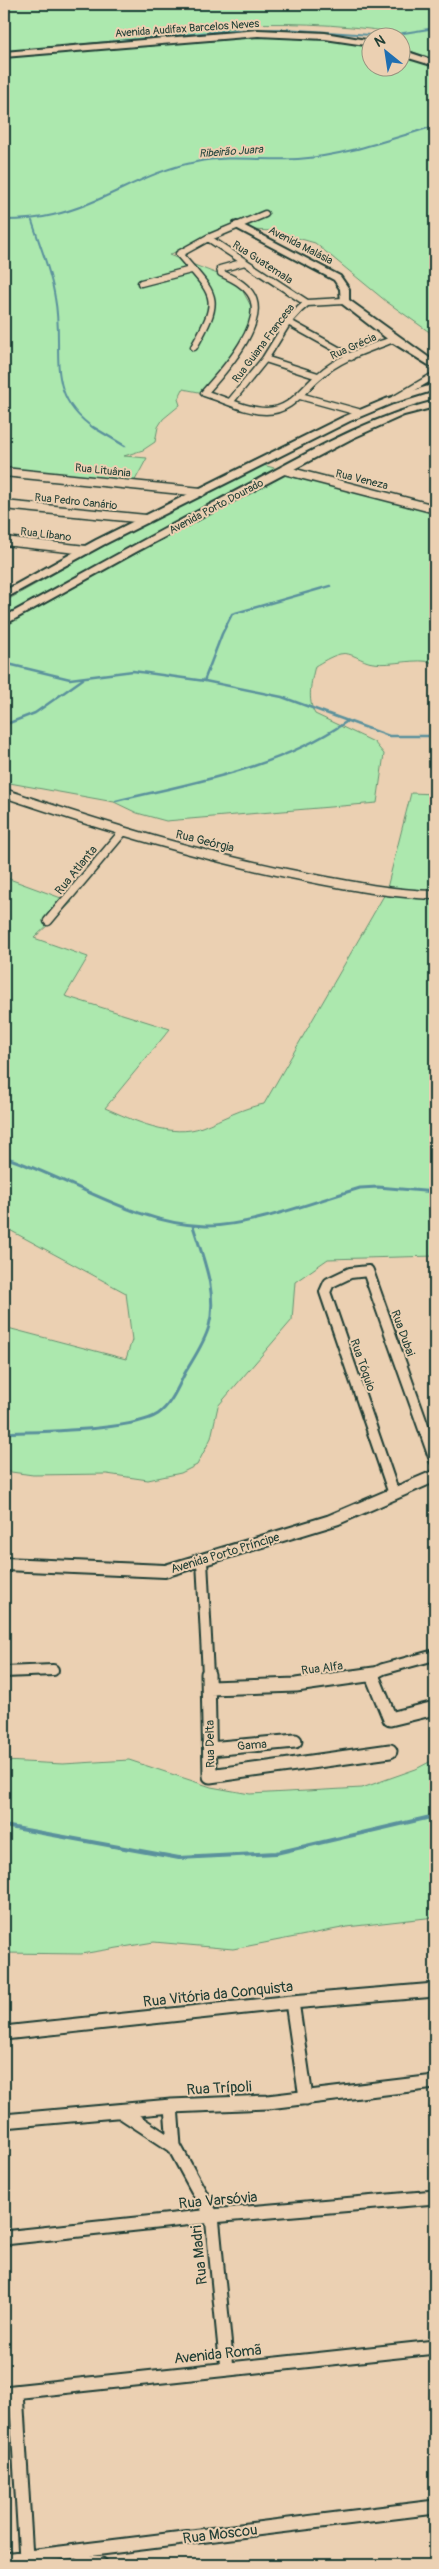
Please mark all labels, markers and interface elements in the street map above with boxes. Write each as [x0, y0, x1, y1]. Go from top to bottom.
street label: Avenida Audifax Barcelos Neves [114, 17, 260, 40]
north arrow [362, 28, 412, 78]
text: N [371, 31, 388, 51]
water label: Ribeirão Juara [199, 143, 264, 160]
street label: Avenida Malásia [266, 224, 335, 267]
street label: Rua Guatemala [230, 238, 295, 287]
street label: Rua Guiana Francesa [230, 301, 297, 385]
street label: Rua Grécia [328, 331, 378, 362]
street label: Rua Lituânia [74, 461, 131, 480]
street label: Rua Veneza [334, 467, 390, 492]
street label: Avenida Porto Dourado [167, 476, 266, 537]
street label: Rua Pedro Canário [34, 491, 118, 512]
street label: Rua Líbano [20, 525, 72, 544]
street label: Rua Geórgia [174, 827, 236, 856]
street label: Rua Atlanta [52, 842, 101, 898]
street label: Rua Dubai [387, 1308, 418, 1358]
street label: Rua Tóquio [347, 1337, 379, 1394]
street label: Avenida Porto Príncipe [169, 1530, 281, 1577]
street label: Rua Alfa [300, 1658, 344, 1678]
street label: Rua Delta [203, 1720, 218, 1768]
street label: Gama [237, 1737, 268, 1754]
street label: Rua Vitória da Conquista [142, 1977, 294, 2012]
street label: Rua Trípoli [186, 2077, 252, 2100]
street label: Rua Varsóvia [178, 2188, 258, 2213]
street label: Rua Madri [187, 2224, 212, 2286]
street label: Avenida Romã [173, 2340, 263, 2369]
street label: Rua Moscou [182, 2520, 259, 2549]

